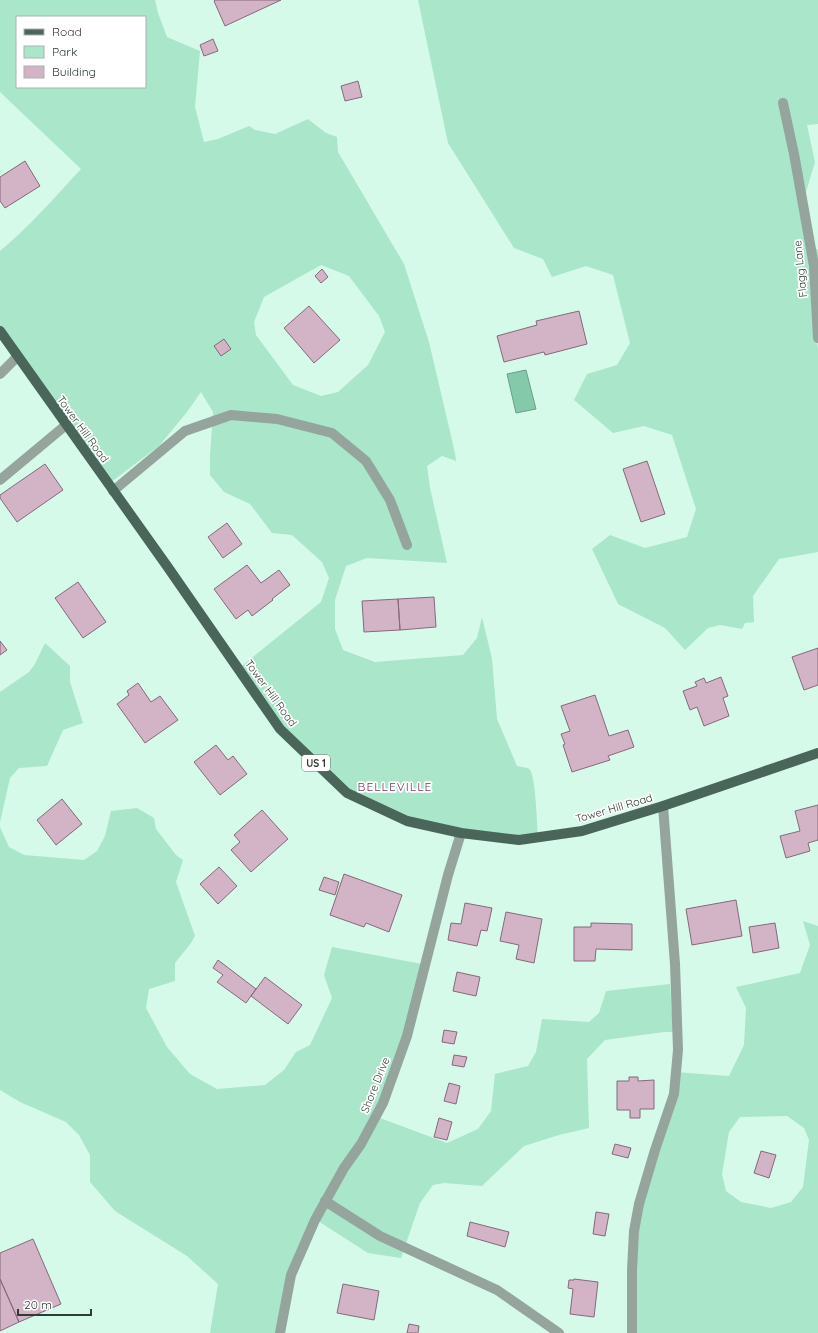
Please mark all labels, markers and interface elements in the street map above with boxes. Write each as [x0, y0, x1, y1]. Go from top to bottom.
legend [16, 16, 146, 88]
text: Road [52, 24, 82, 39]
text: Park [52, 44, 77, 59]
text: Building [52, 64, 96, 79]
street label: Flagg Lane [790, 240, 810, 298]
street label: Tower Hill Road [54, 393, 112, 465]
street label: Tower Hill Road [242, 657, 300, 729]
road number: US 1 [302, 755, 330, 771]
district label: BELLEVILLE [358, 779, 432, 794]
street label: Tower Hill Road [574, 790, 654, 826]
street label: Shore Drive [358, 1055, 392, 1115]
scale bar [18, 1291, 91, 1317]
text: 20 m [24, 1297, 52, 1312]

